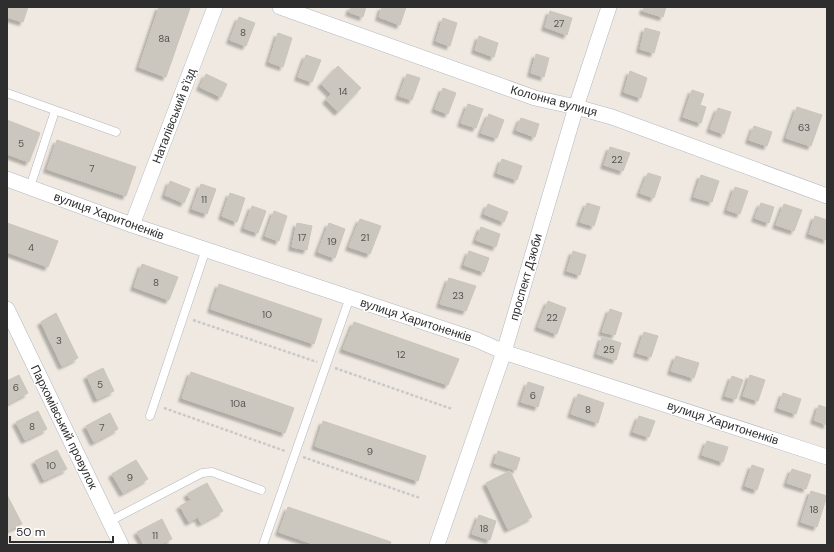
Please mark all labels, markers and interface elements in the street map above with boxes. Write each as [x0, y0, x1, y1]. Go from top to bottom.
house number: 27 [554, 17, 564, 30]
house number: 8 [240, 26, 246, 39]
house number: 8а [158, 32, 170, 45]
street label: Наталівський в'їзд [148, 66, 200, 166]
street label: Колонна вулиця [509, 82, 599, 120]
house number: 14 [338, 85, 348, 98]
house number: 63 [798, 121, 810, 134]
house number: 5 [18, 137, 24, 150]
house number: 22 [611, 153, 623, 166]
house number: 7 [89, 162, 95, 175]
street label: вулиця Харитоненків [52, 189, 166, 243]
house number: 11 [201, 193, 207, 206]
house number: 17 [298, 231, 306, 244]
house number: 21 [361, 231, 369, 244]
street label: проспект Дзюби [506, 232, 546, 322]
house number: 19 [327, 235, 337, 248]
house number: 4 [28, 241, 34, 254]
house number: 8 [153, 276, 159, 289]
house number: 23 [452, 289, 464, 302]
street label: вулиця Харитоненків [358, 294, 474, 346]
house number: 10 [262, 308, 272, 321]
house number: 22 [546, 311, 558, 324]
house number: 3 [56, 334, 62, 347]
house number: 25 [603, 343, 615, 356]
house number: 12 [397, 348, 406, 361]
street label: Пархомівський провулок [27, 362, 101, 492]
house number: 5 [97, 378, 103, 391]
house number: 6 [13, 381, 19, 394]
house number: 6 [530, 389, 536, 402]
house number: 10а [230, 397, 246, 410]
street label: вулиця Харитоненків [665, 397, 781, 449]
house number: 8 [585, 403, 591, 416]
house number: 8 [29, 420, 35, 433]
house number: 7 [99, 421, 105, 434]
house number: 9 [367, 445, 373, 458]
house number: 10 [46, 459, 56, 472]
house number: 9 [127, 471, 133, 484]
house number: 18 [809, 503, 819, 516]
scale bar [10, 518, 113, 544]
house number: 18 [479, 522, 489, 535]
text: 50 m [16, 524, 45, 540]
house number: 11 [152, 529, 158, 542]

